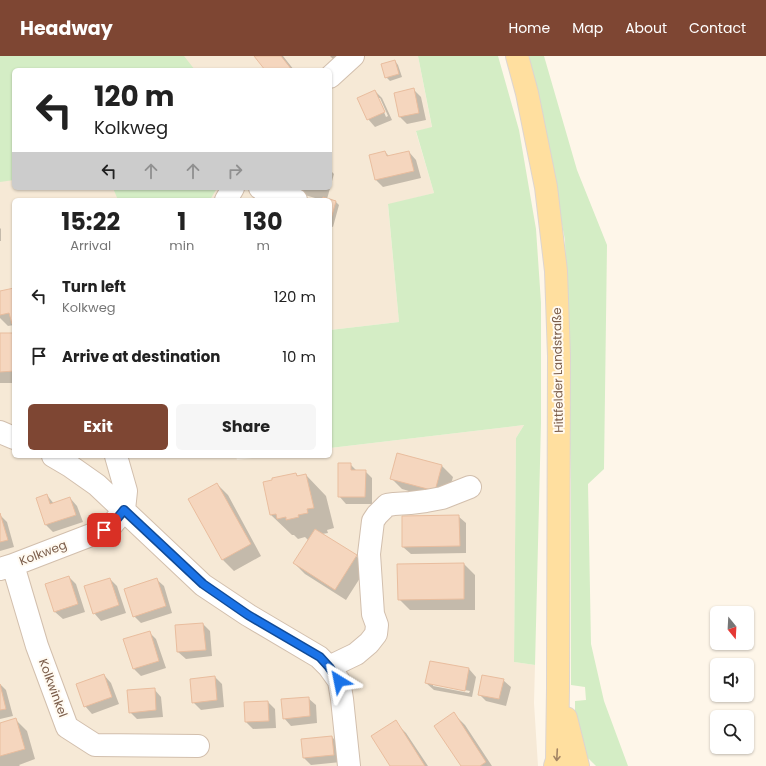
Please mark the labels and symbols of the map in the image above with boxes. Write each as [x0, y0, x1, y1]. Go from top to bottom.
street label: Hittfelder Landstraße [548, 307, 567, 433]
pin [87, 513, 121, 547]
street label: Kolkweg [17, 536, 69, 569]
north arrow [710, 606, 754, 650]
street label: Kolkwinkel [35, 656, 72, 719]
position arrow [318, 660, 360, 702]
one-way arrow [553, 748, 560, 761]

